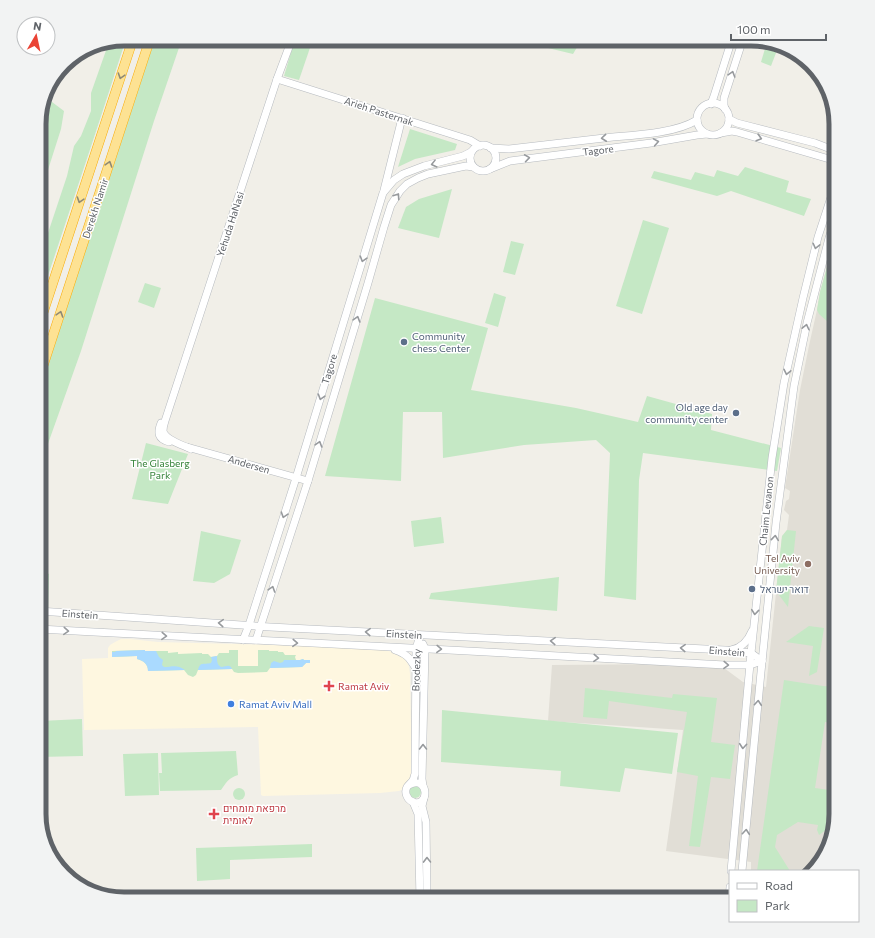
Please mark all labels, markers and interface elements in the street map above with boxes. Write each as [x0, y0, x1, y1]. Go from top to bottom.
north arrow [16, 16, 56, 56]
scale bar [731, 16, 826, 42]
text: N [33, 19, 43, 33]
text: 100 m [737, 22, 771, 36]
one-way arrow [727, 71, 736, 78]
one-way arrow [117, 72, 125, 79]
street label: Arieh Pasternak [343, 94, 416, 128]
one-way arrow [755, 133, 762, 142]
one-way arrow [601, 134, 607, 143]
one-way arrow [653, 138, 659, 147]
street label: Tagore [582, 142, 614, 158]
one-way arrow [524, 154, 530, 163]
one-way arrow [431, 159, 437, 167]
one-way arrow [104, 160, 113, 167]
street label: Derekh Namir [80, 176, 110, 240]
street label: Yehuda HaNasi [214, 190, 246, 258]
one-way arrow [392, 193, 400, 200]
one-way arrow [76, 196, 85, 203]
one-way arrow [812, 242, 821, 249]
one-way arrow [359, 256, 368, 263]
one-way arrow [55, 311, 64, 318]
one-way arrow [352, 316, 361, 323]
one-way arrow [801, 324, 810, 331]
place label: Community chess Center [412, 330, 470, 354]
marker: Community chess Center [399, 337, 409, 347]
street label: Tagore [319, 352, 339, 386]
one-way arrow [783, 369, 791, 376]
one-way arrow [317, 393, 326, 400]
place label: Old age day community center [645, 401, 728, 425]
marker: Old age day community center [731, 408, 741, 418]
one-way arrow [314, 440, 323, 447]
street label: Andersen [227, 452, 271, 476]
park label: The Glasberg Park [130, 457, 190, 481]
street label: Chaim Levanon [756, 476, 776, 546]
one-way arrow [280, 511, 289, 518]
one-way arrow [770, 535, 779, 541]
place label: Tel Aviv University [754, 552, 800, 576]
marker: Tel Aviv University [803, 559, 813, 569]
place label: דואר ישראל [760, 583, 809, 595]
marker: דואר ישראל [747, 584, 757, 594]
one-way arrow [268, 586, 276, 593]
street label: Einstein [61, 607, 99, 621]
one-way arrow [751, 609, 760, 615]
one-way arrow [218, 619, 224, 628]
one-way arrow [63, 626, 69, 635]
street label: Einstein [386, 627, 422, 641]
one-way arrow [365, 628, 371, 636]
one-way arrow [161, 631, 167, 640]
one-way arrow [550, 637, 556, 646]
one-way arrow [292, 638, 298, 647]
street label: Einstein [708, 643, 746, 659]
one-way arrow [680, 644, 686, 652]
one-way arrow [436, 645, 442, 654]
street label: Brodezky [409, 648, 423, 692]
one-way arrow [593, 654, 599, 663]
one-way arrow [723, 661, 729, 669]
marker: Ramat Aviv [323, 680, 335, 692]
place label: Ramat Aviv [338, 680, 389, 692]
place label: Ramat Aviv Mall [239, 698, 312, 710]
marker: Ramat Aviv Mall [226, 699, 236, 709]
one-way arrow [753, 700, 762, 706]
one-way arrow [738, 743, 747, 749]
one-way arrow [419, 744, 427, 750]
place label: מרפאת מומחים לאומית [223, 802, 286, 826]
marker: מרפאת מומחים לאומית [208, 808, 220, 820]
one-way arrow [741, 829, 750, 835]
one-way arrow [423, 857, 431, 863]
legend [729, 870, 859, 922]
text: Road [765, 878, 793, 892]
text: Park [765, 898, 791, 912]

